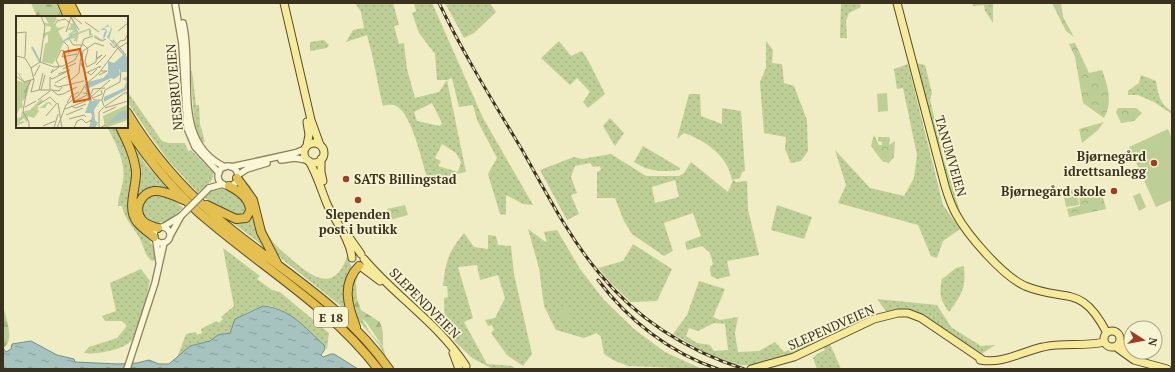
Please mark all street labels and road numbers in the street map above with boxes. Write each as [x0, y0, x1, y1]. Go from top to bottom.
street label: NESBRUVEIEN [161, 42, 187, 131]
street label: TANUMVEIEN [931, 113, 971, 199]
street label: SLEPENDVEIEN [386, 264, 465, 343]
street label: SLEPENDVEIEN [785, 300, 878, 354]
road number: E 18 [314, 307, 348, 327]

